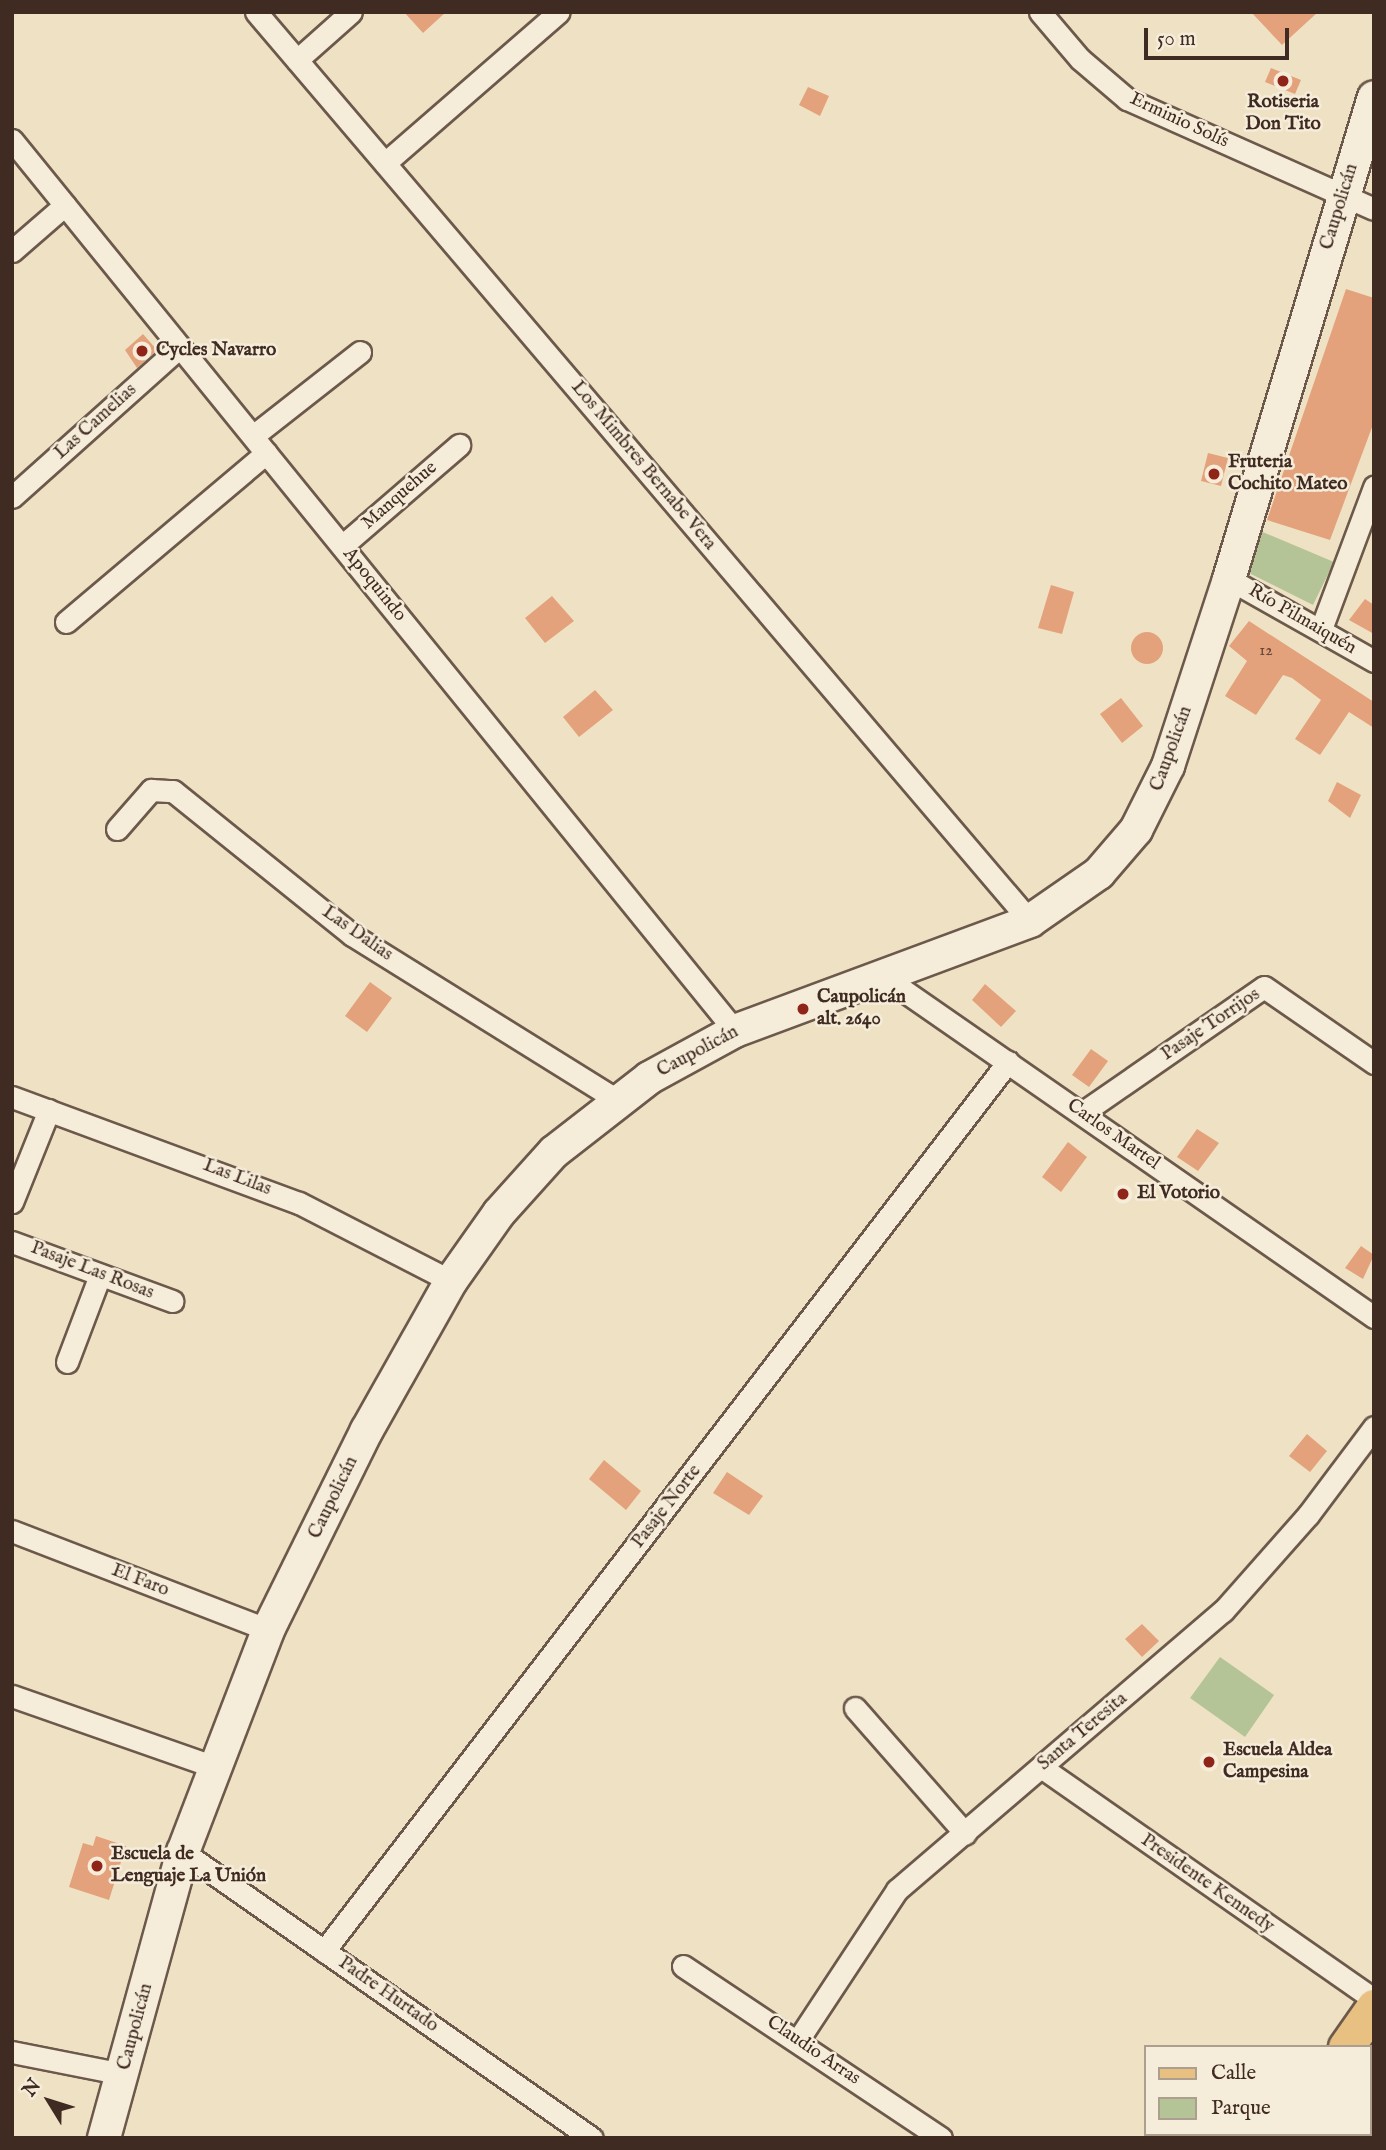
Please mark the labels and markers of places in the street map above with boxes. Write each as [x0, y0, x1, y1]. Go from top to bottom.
marker: Rotiseria Don Tito [1275, 73, 1291, 89]
place label: Rotiseria Don Tito [1245, 92, 1321, 136]
place label: Cycles Navarro [156, 340, 276, 362]
marker: Cycles Navarro [134, 343, 150, 359]
place label: Fruteria Cochito Mateo [1228, 452, 1348, 496]
marker: Fruteria Cochito Mateo [1206, 466, 1222, 482]
place label: Caupolicán alt. 2640 [817, 987, 906, 1031]
marker: Caupolicán alt. 2640 [795, 1001, 811, 1017]
place label: El Votorio [1137, 1183, 1220, 1205]
marker: El Votorio [1115, 1186, 1131, 1202]
place label: Escuela Aldea Campesina [1223, 1740, 1332, 1784]
marker: Escuela Aldea Campesina [1201, 1754, 1217, 1770]
place label: Escuela de Lenguaje La Unión [111, 1844, 266, 1888]
marker: Escuela de Lenguaje La Unión [89, 1858, 105, 1874]

